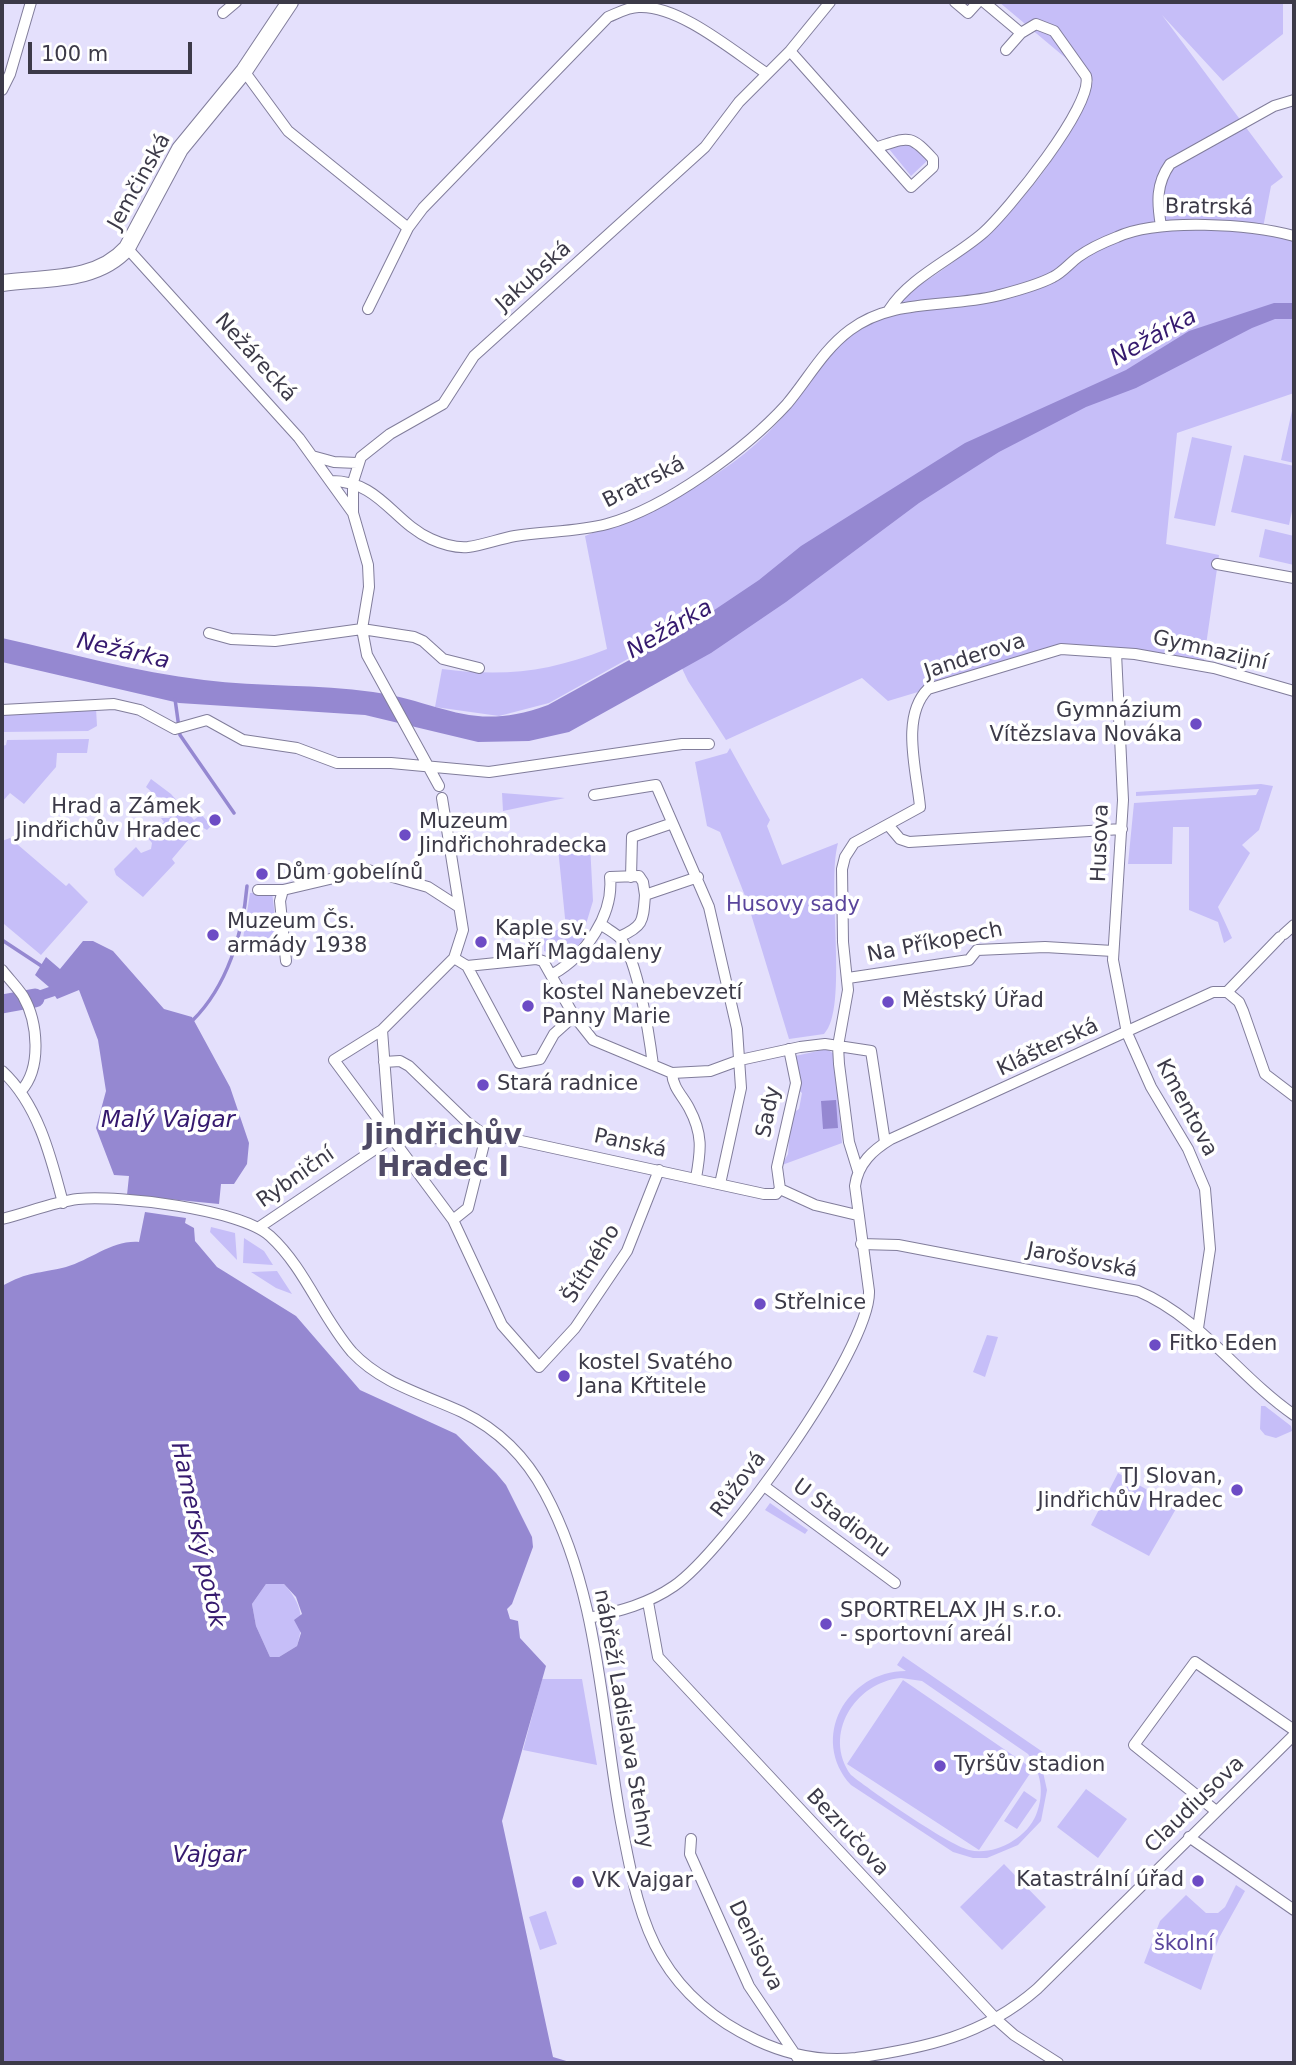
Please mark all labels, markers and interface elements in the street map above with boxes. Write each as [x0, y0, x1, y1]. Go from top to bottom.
scale bar [32, 28, 196, 72]
text: 100 m [41, 42, 108, 66]
street label: Jemčinská [103, 130, 177, 234]
street label: Bratrská [1165, 195, 1253, 221]
street label: Jakubská [491, 237, 577, 317]
water label: Nežárka [1106, 303, 1202, 373]
street label: Nežárecká [209, 309, 301, 407]
street label: Bratrská [599, 452, 689, 514]
water label: Nežárka [622, 594, 718, 666]
street label: Gymnazijní [1150, 626, 1270, 676]
water label: Nežárka [74, 628, 172, 676]
street label: Janderova [921, 629, 1029, 685]
place label: Gymnázium Vítězslava Nováka [989, 699, 1182, 749]
marker: Gymnázium Vítězslava Nováka [1188, 716, 1204, 732]
place label: Hrad a Zámek Jindřichův Hradec [16, 795, 201, 845]
street label: Husova [1087, 803, 1115, 883]
place label: Muzeum Jindřichohradecka [419, 810, 607, 860]
marker: Hrad a Zámek Jindřichův Hradec [207, 812, 223, 828]
marker: Muzeum Jindřichohradecka [397, 827, 413, 843]
place label: Dům gobelínů [276, 861, 423, 887]
marker: Dům gobelínů [254, 866, 270, 882]
park label: Husovy sady [726, 893, 860, 919]
place label: Muzeum Čs. armády 1938 [227, 910, 367, 960]
place label: Kaple sv. Maří Magdaleny [495, 917, 662, 967]
street label: Na Příkopech [865, 918, 1005, 968]
marker: Muzeum Čs. armády 1938 [205, 927, 221, 943]
marker: Kaple sv. Maří Magdaleny [473, 934, 489, 950]
place label: kostel Nanebevzetí Panny Marie [542, 981, 742, 1031]
place label: Městský Úřad [902, 989, 1044, 1015]
marker: Městský Úřad [880, 994, 896, 1010]
marker: kostel Nanebevzetí Panny Marie [520, 998, 536, 1014]
street label: Klášterská [993, 1014, 1103, 1082]
street label: Kmentova [1150, 1055, 1222, 1161]
place label: Stará radnice [497, 1072, 638, 1098]
marker: Stará radnice [475, 1077, 491, 1093]
street label: Sady [752, 1084, 786, 1140]
water label: Malý Vajgar [101, 1107, 235, 1135]
district label: Jindřichův Hradec I [364, 1120, 522, 1186]
street label: Panská [591, 1124, 669, 1164]
street label: Rybniční [252, 1142, 340, 1214]
street label: Štítného [558, 1220, 626, 1308]
street label: Jarošovská [1025, 1238, 1139, 1284]
place label: Střelnice [774, 1291, 866, 1317]
marker: Střelnice [752, 1296, 768, 1312]
place label: Fitko Eden [1169, 1332, 1277, 1358]
marker: Fitko Eden [1147, 1337, 1163, 1353]
place label: kostel Svatého Jana Křtitele [578, 1351, 733, 1401]
marker: kostel Svatého Jana Křtitele [556, 1368, 572, 1384]
water label: Hamerský potok [164, 1440, 230, 1630]
street label: Růžová [706, 1447, 772, 1523]
place label: TJ Slovan, Jindřichův Hradec [1038, 1465, 1223, 1515]
street label: U Stadionu [787, 1474, 895, 1564]
marker: TJ Slovan, Jindřichův Hradec [1229, 1482, 1245, 1498]
street label: nábřeží Ladislava Stehny [588, 1587, 658, 1851]
place label: SPORTRELAX JH s.r.o. - sportovní areál [840, 1599, 1063, 1649]
marker: SPORTRELAX JH s.r.o. - sportovní areál [818, 1616, 834, 1632]
street label: Claudiusova [1140, 1751, 1250, 1859]
place label: Tyršův stadion [954, 1753, 1105, 1779]
marker: Tyršův stadion [932, 1758, 948, 1774]
street label: Bezručova [800, 1784, 894, 1882]
water label: Vajgar [173, 1842, 245, 1870]
place label: Katastrální úřad [1016, 1868, 1184, 1894]
place label: VK Vajgar [592, 1869, 693, 1895]
marker: Katastrální úřad [1190, 1873, 1206, 1889]
marker: VK Vajgar [570, 1874, 586, 1890]
street label: Denisova [722, 1897, 788, 1995]
park label: školní [1154, 1932, 1214, 1958]

